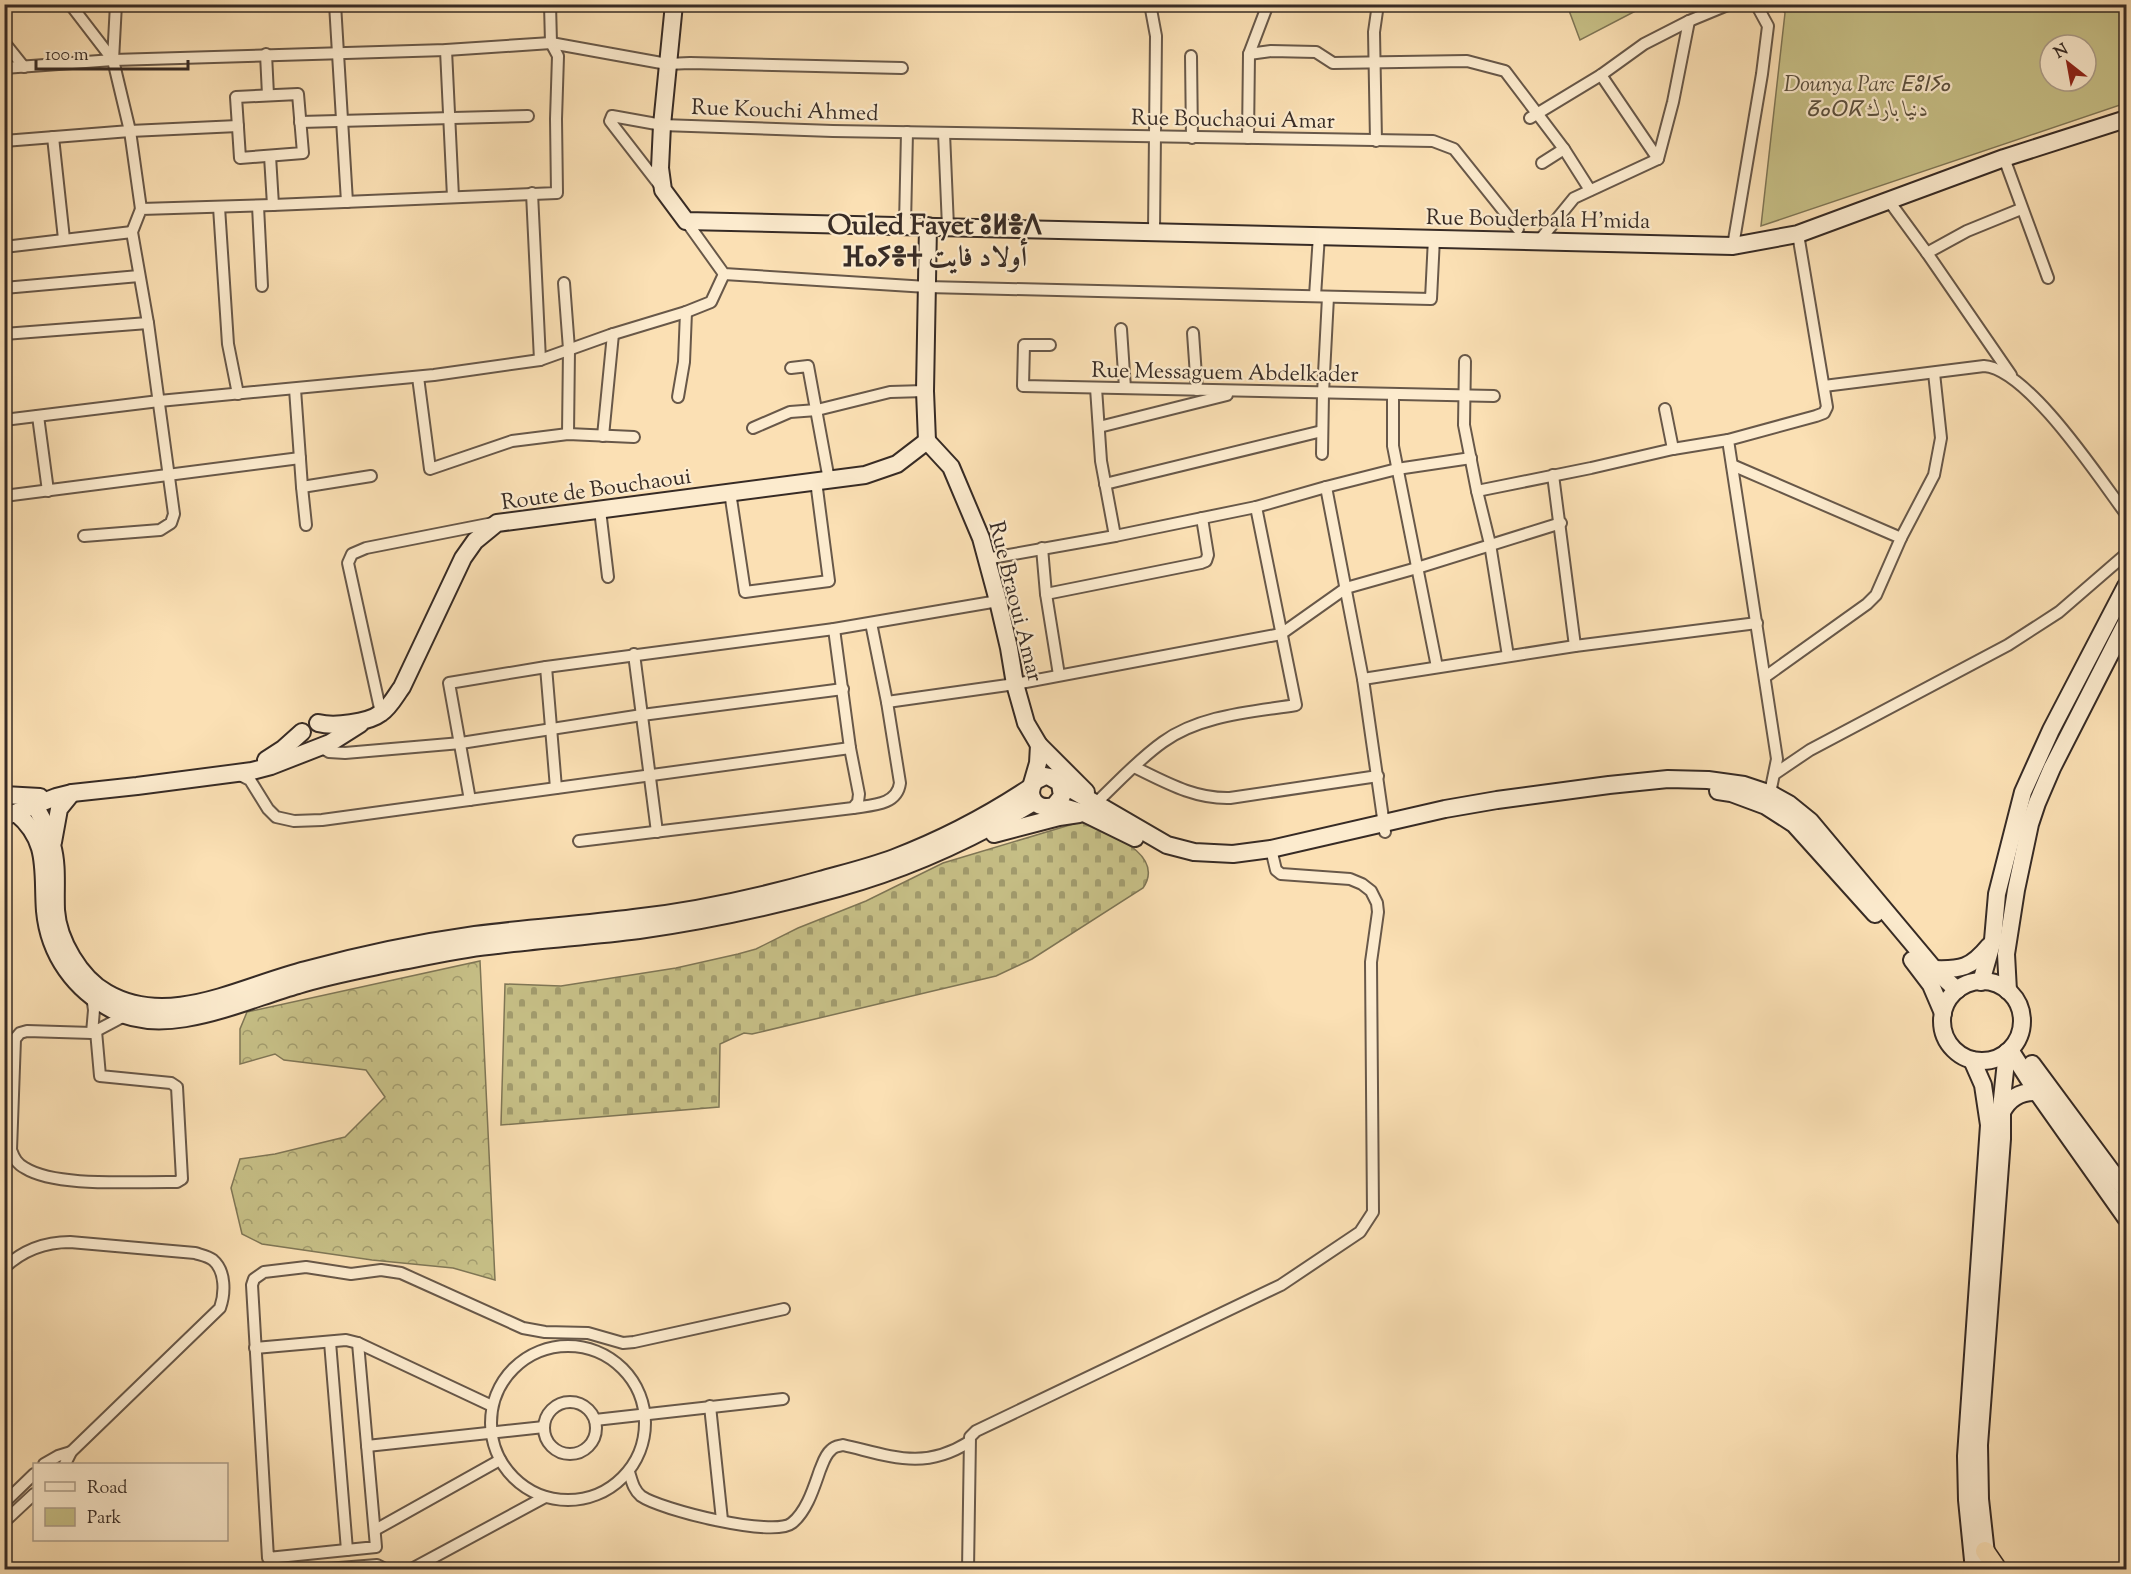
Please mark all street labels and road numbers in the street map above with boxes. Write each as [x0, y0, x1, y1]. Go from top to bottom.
street label: Rue Kouchi Ahmed [691, 93, 879, 131]
street label: Rue Bouchaoui Amar [1131, 103, 1335, 139]
street label: Rue Bouderbala H'mida [1425, 203, 1650, 239]
street label: Rue Messaguem Abdelkader [1091, 356, 1359, 392]
street label: Route de Bouchaoui [499, 462, 694, 520]
street label: Rue Braoui Amar [979, 518, 1050, 685]

